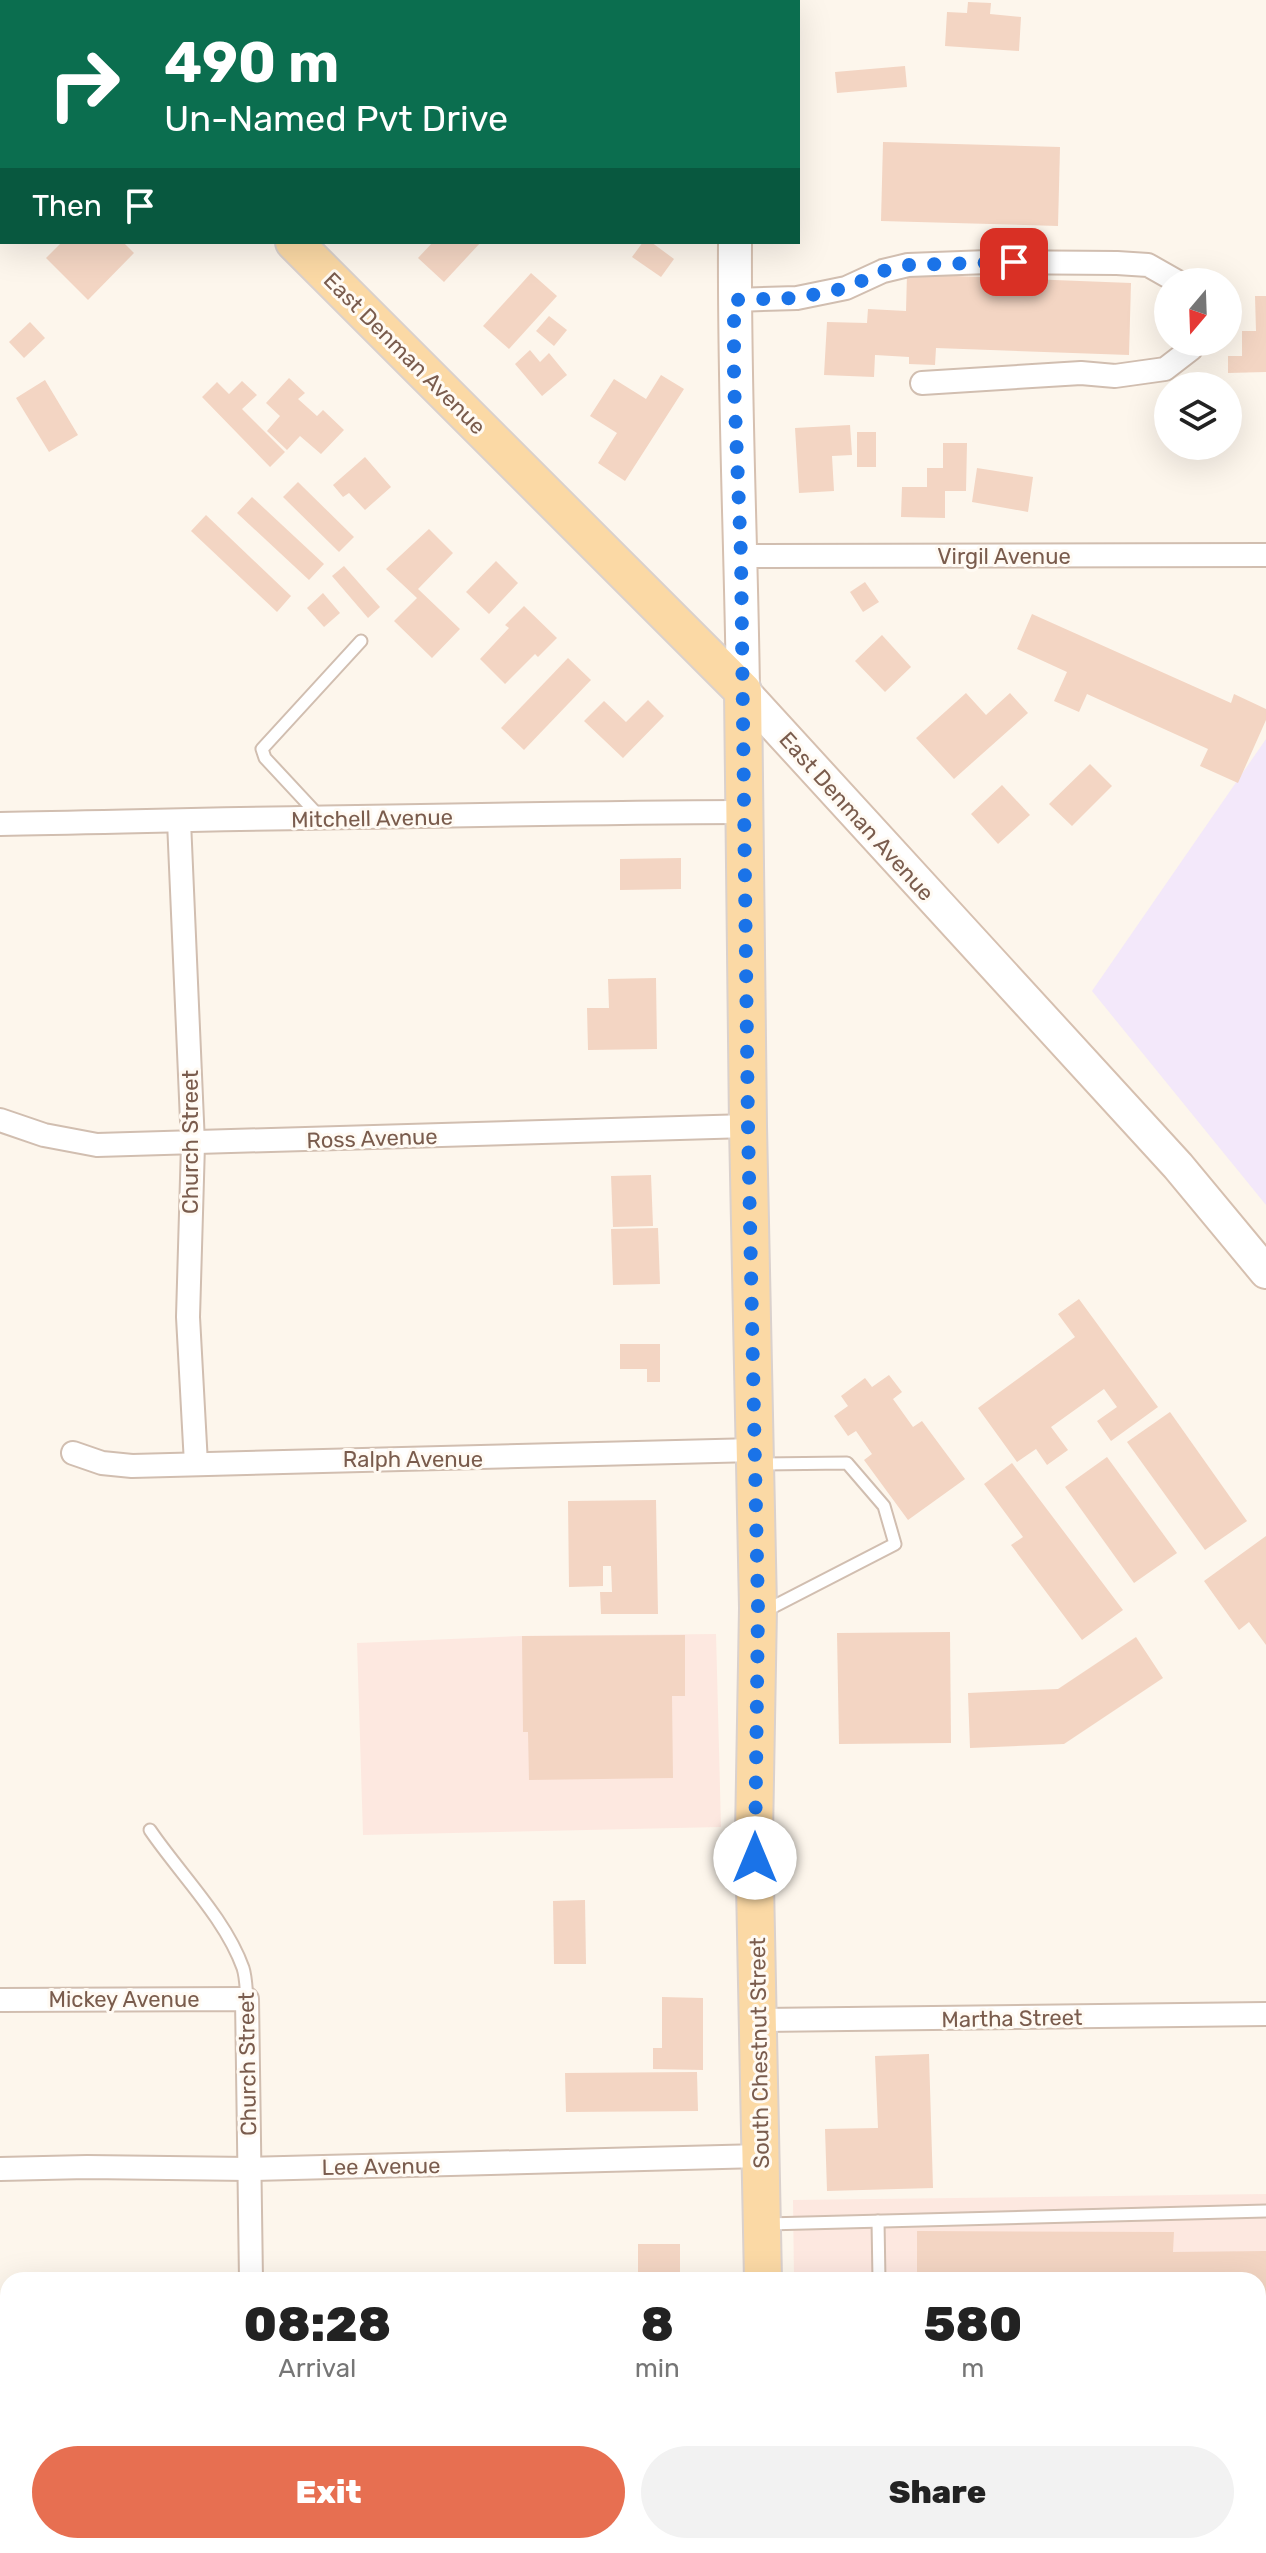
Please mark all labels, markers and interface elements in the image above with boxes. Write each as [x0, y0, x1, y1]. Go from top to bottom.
text: 490 m [164, 30, 339, 96]
icon: right [32, 32, 136, 136]
text: Un-Named Pvt Drive [164, 97, 508, 140]
icon: arrive [118, 184, 162, 228]
text: Then [32, 188, 102, 224]
pin [980, 228, 1048, 296]
icon: arrive [992, 240, 1036, 284]
street label: East Denman Avenue [318, 267, 491, 440]
north arrow [1154, 268, 1242, 356]
map controls [1154, 268, 1242, 460]
button: layers [1154, 372, 1242, 460]
street label: Virgil Avenue [937, 543, 1071, 570]
street label: East Denman Avenue [774, 726, 940, 907]
street label: Mitchell Avenue [291, 804, 453, 833]
street label: Church Street [177, 1070, 204, 1214]
street label: Ross Avenue [306, 1123, 438, 1154]
street label: Ralph Avenue [343, 1446, 483, 1473]
position arrow [713, 1816, 797, 1900]
street label: South Chestnut Street [744, 1937, 775, 2169]
street label: Mickey Avenue [48, 1986, 200, 2013]
street label: Church Street [233, 1991, 262, 2136]
street label: Martha Street [941, 2004, 1083, 2033]
street label: Lee Avenue [321, 2152, 441, 2181]
text: 08:28 [244, 2296, 391, 2353]
text: 8 [641, 2296, 674, 2353]
text: 580 [923, 2296, 1022, 2353]
text: Arrival [278, 2353, 356, 2384]
text: min [635, 2353, 680, 2384]
text: m [961, 2353, 984, 2384]
button: Exit [32, 2446, 625, 2538]
button: Share [641, 2446, 1234, 2538]

